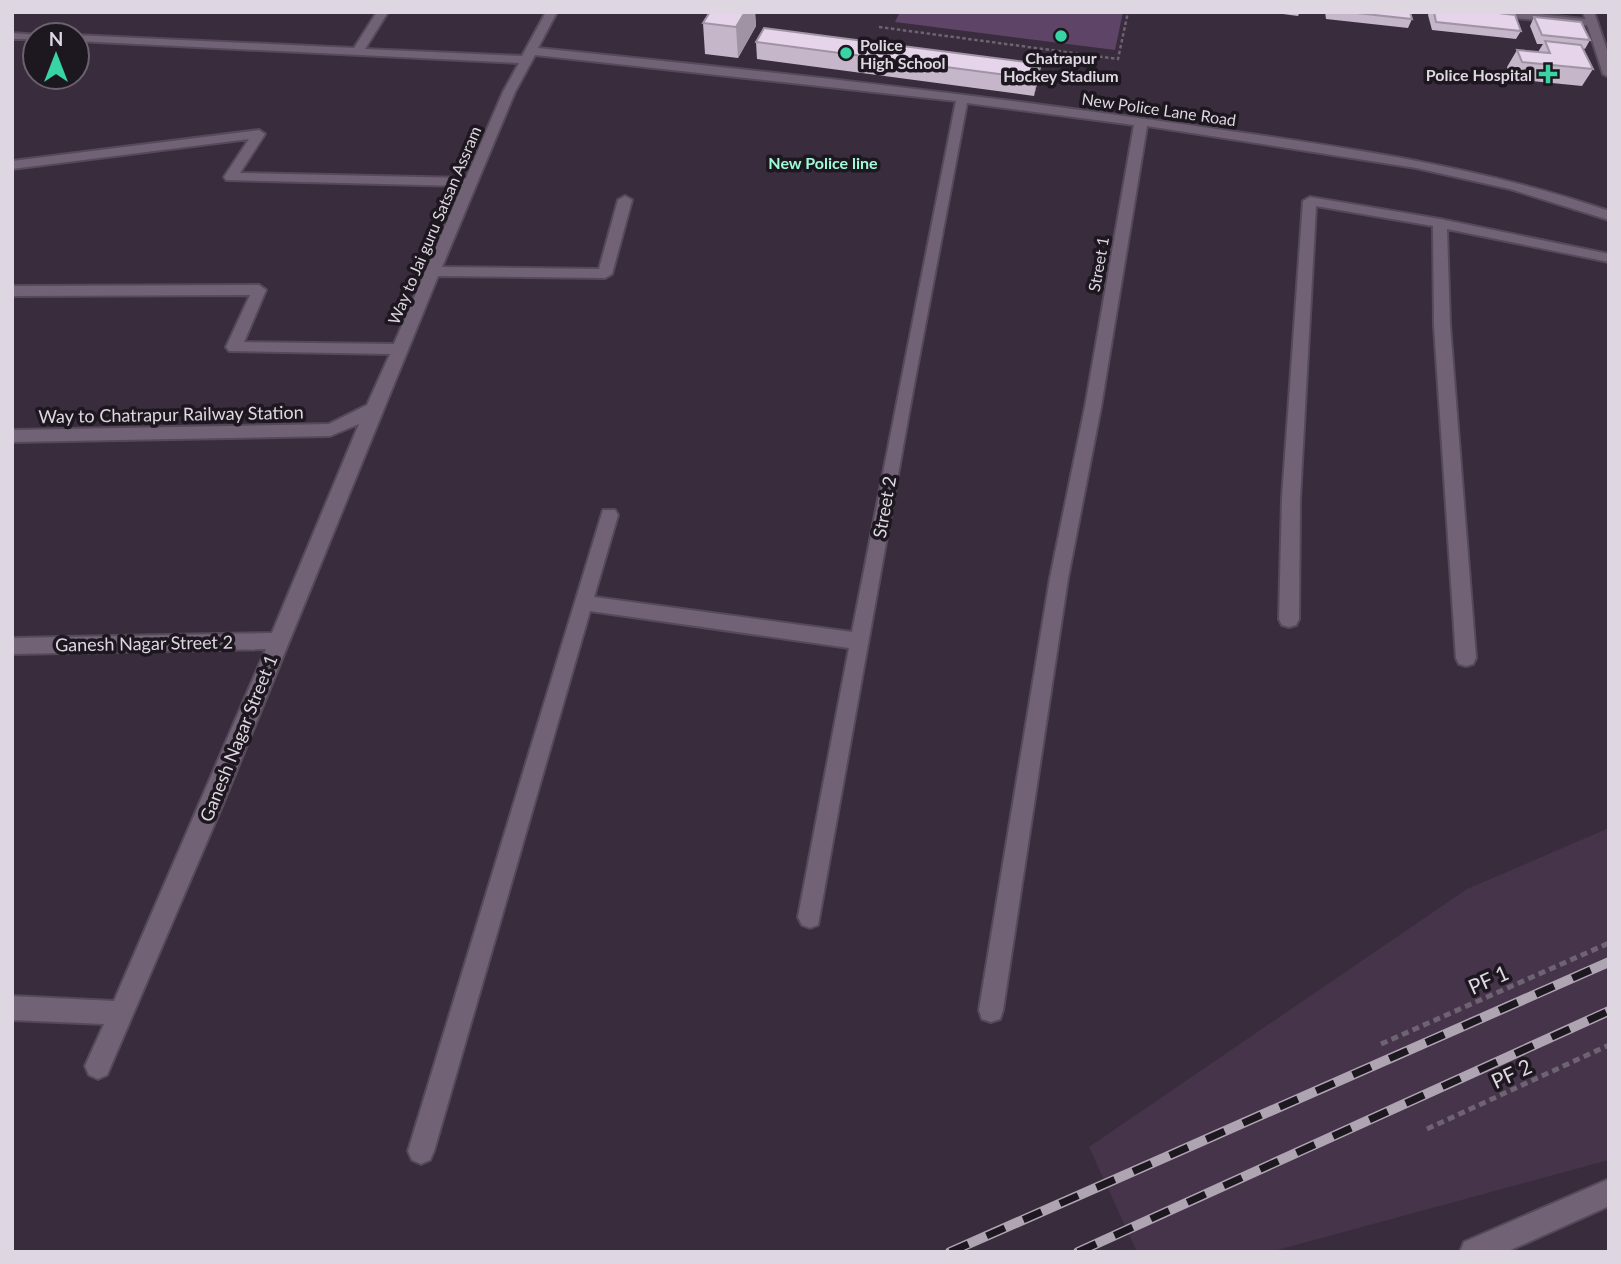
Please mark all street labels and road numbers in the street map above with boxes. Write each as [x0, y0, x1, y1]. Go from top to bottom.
street label: New Police Lane Road [1081, 89, 1237, 129]
street label: Way to Jai guru Satsan Assram [384, 123, 484, 327]
street label: Street 1 [1084, 235, 1112, 293]
street label: Way to Chatrapur Railway Station [38, 401, 304, 427]
street label: Street 2 [868, 474, 900, 540]
street label: Ganesh Nagar Street 2 [55, 630, 233, 656]
street label: Ganesh Nagar Street 1 [194, 651, 282, 825]
street label: PF 1 [1464, 959, 1512, 999]
street label: PF 2 [1487, 1053, 1535, 1093]

